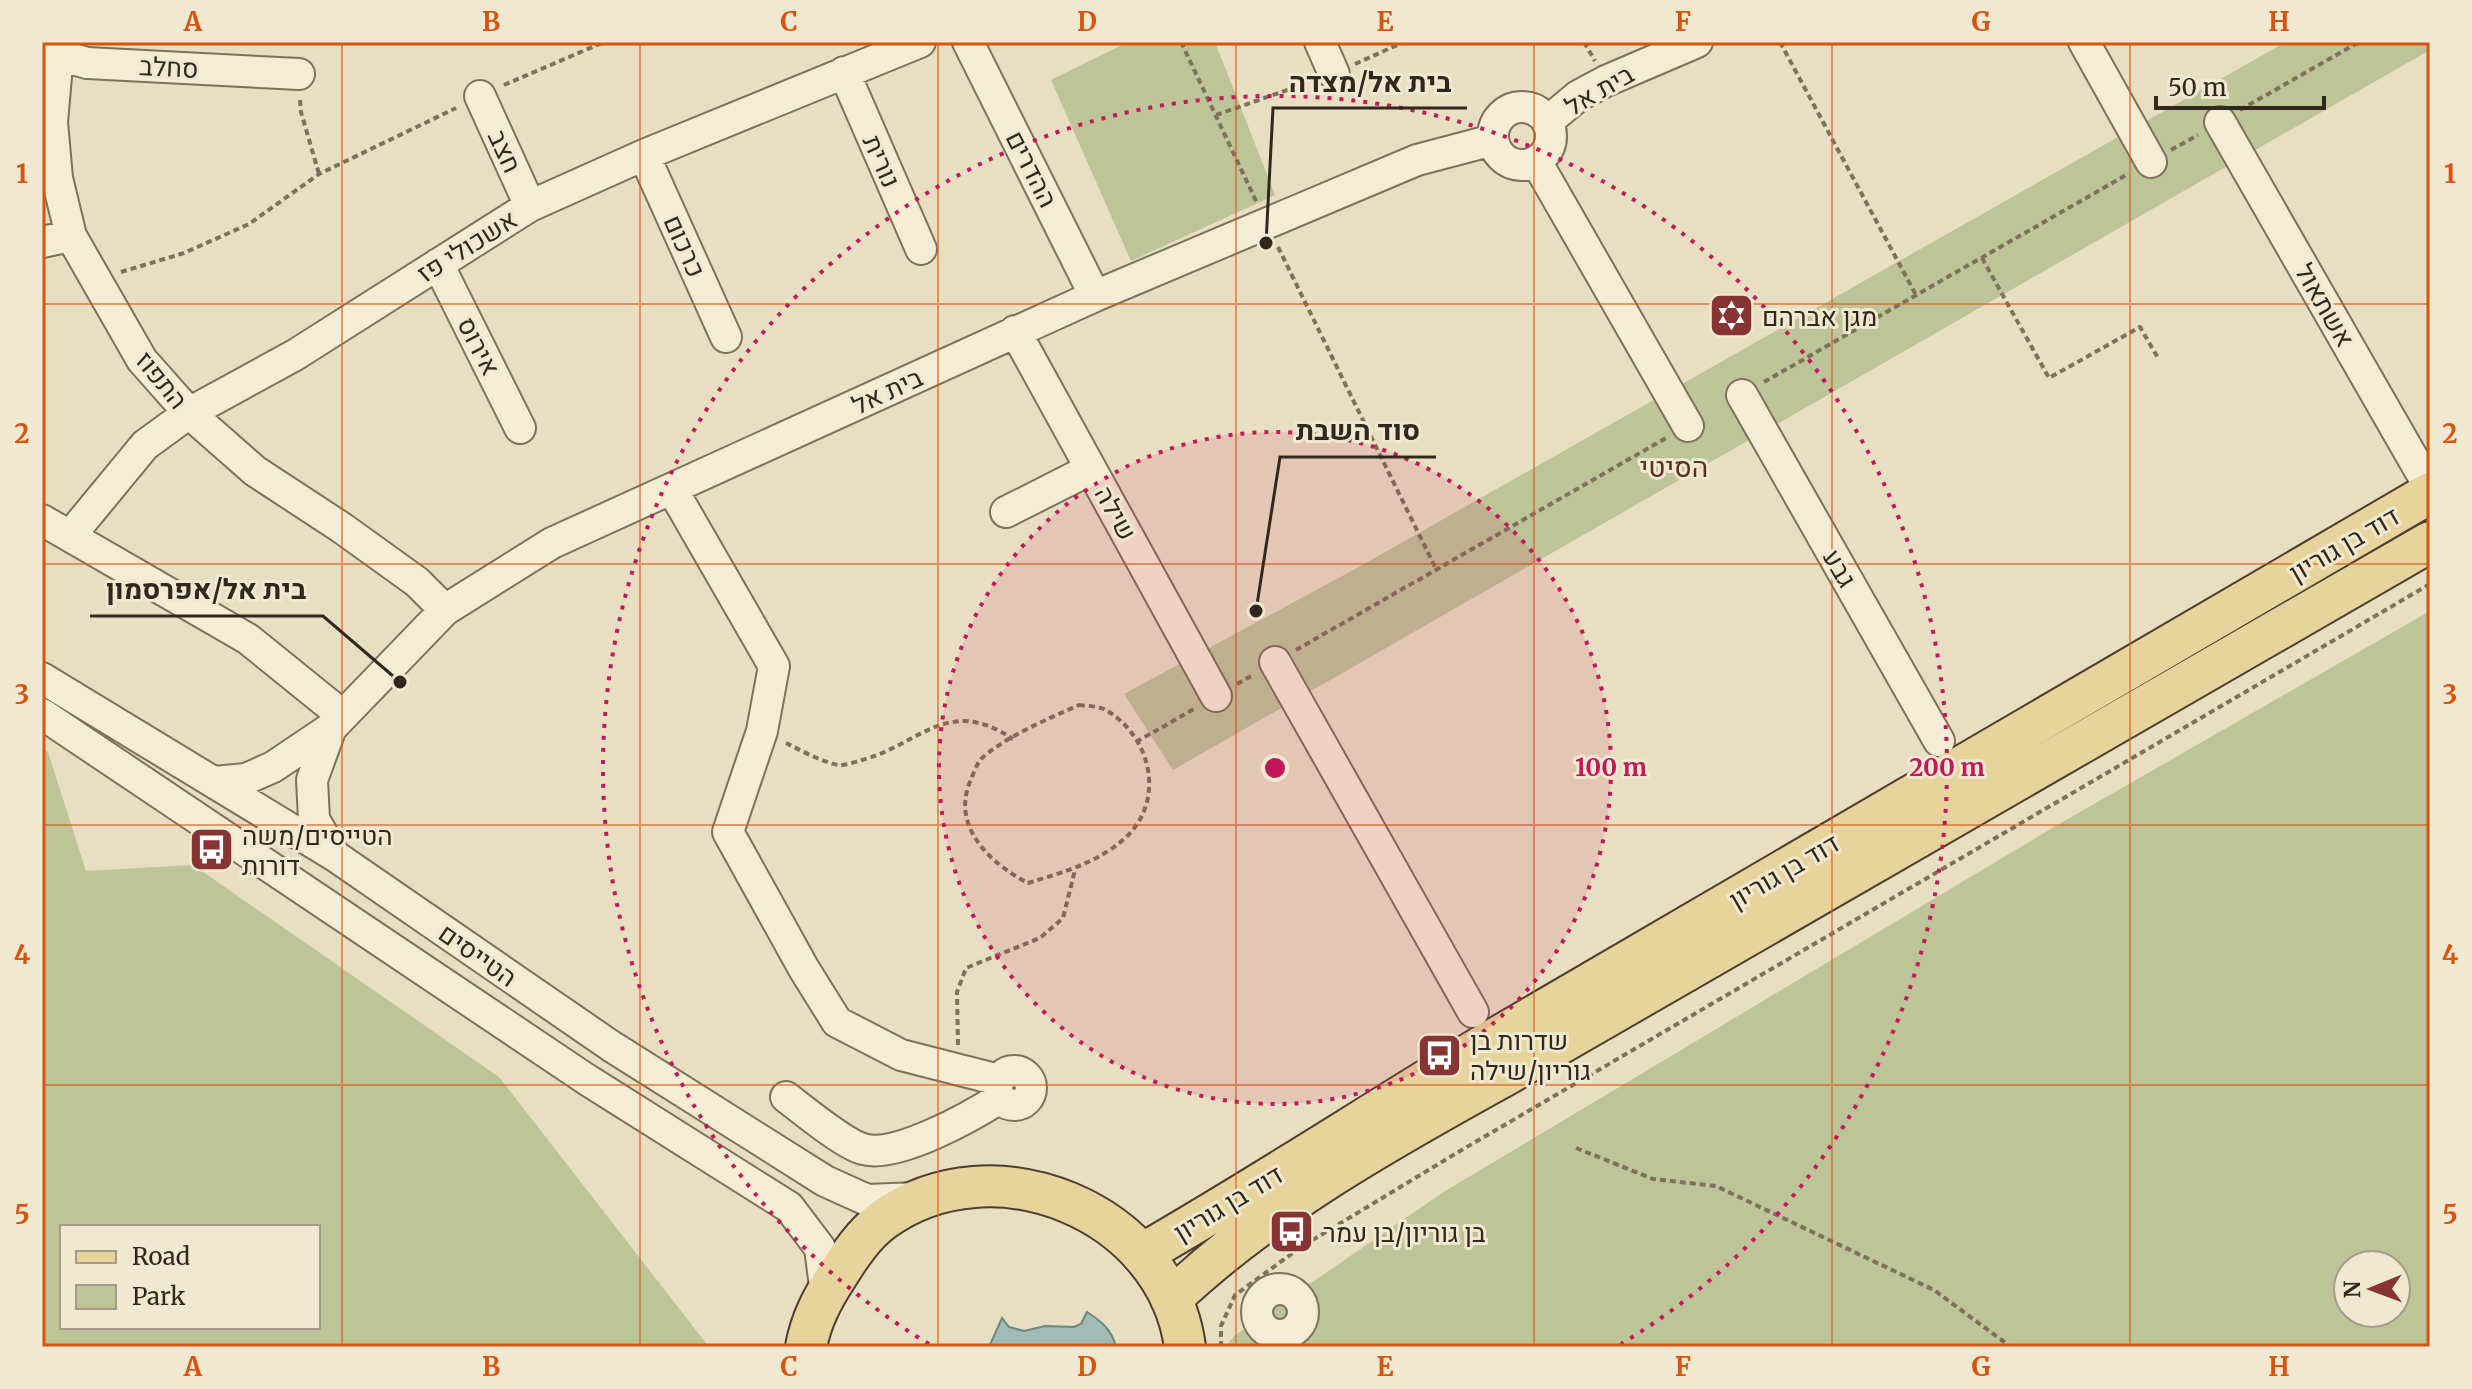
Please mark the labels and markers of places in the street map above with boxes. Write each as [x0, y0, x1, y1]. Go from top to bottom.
callout: בית אל/מצדה [1273, 56, 1467, 108]
synagogue icon: מגן אברהם [1707, 292, 1755, 340]
place label: מגן אברהם [1762, 300, 1877, 333]
callout: סוד השבת [1280, 405, 1436, 457]
callout: בית אל/אפרסמון [90, 564, 323, 616]
centre of rings [1261, 754, 1289, 782]
place label: הטייסים/משה דורות [242, 819, 393, 882]
bus stop icon: הטייסים/משה דורות [187, 826, 235, 874]
place label: שדרות בן גוריון/שילה [1470, 1024, 1591, 1087]
bus stop icon: שדרות בן גוריון/שילה [1415, 1031, 1463, 1079]
bus stop icon: בן גוריון/בן עמר [1268, 1208, 1316, 1256]
place label: בן גוריון/בן עמר [1323, 1216, 1486, 1249]

